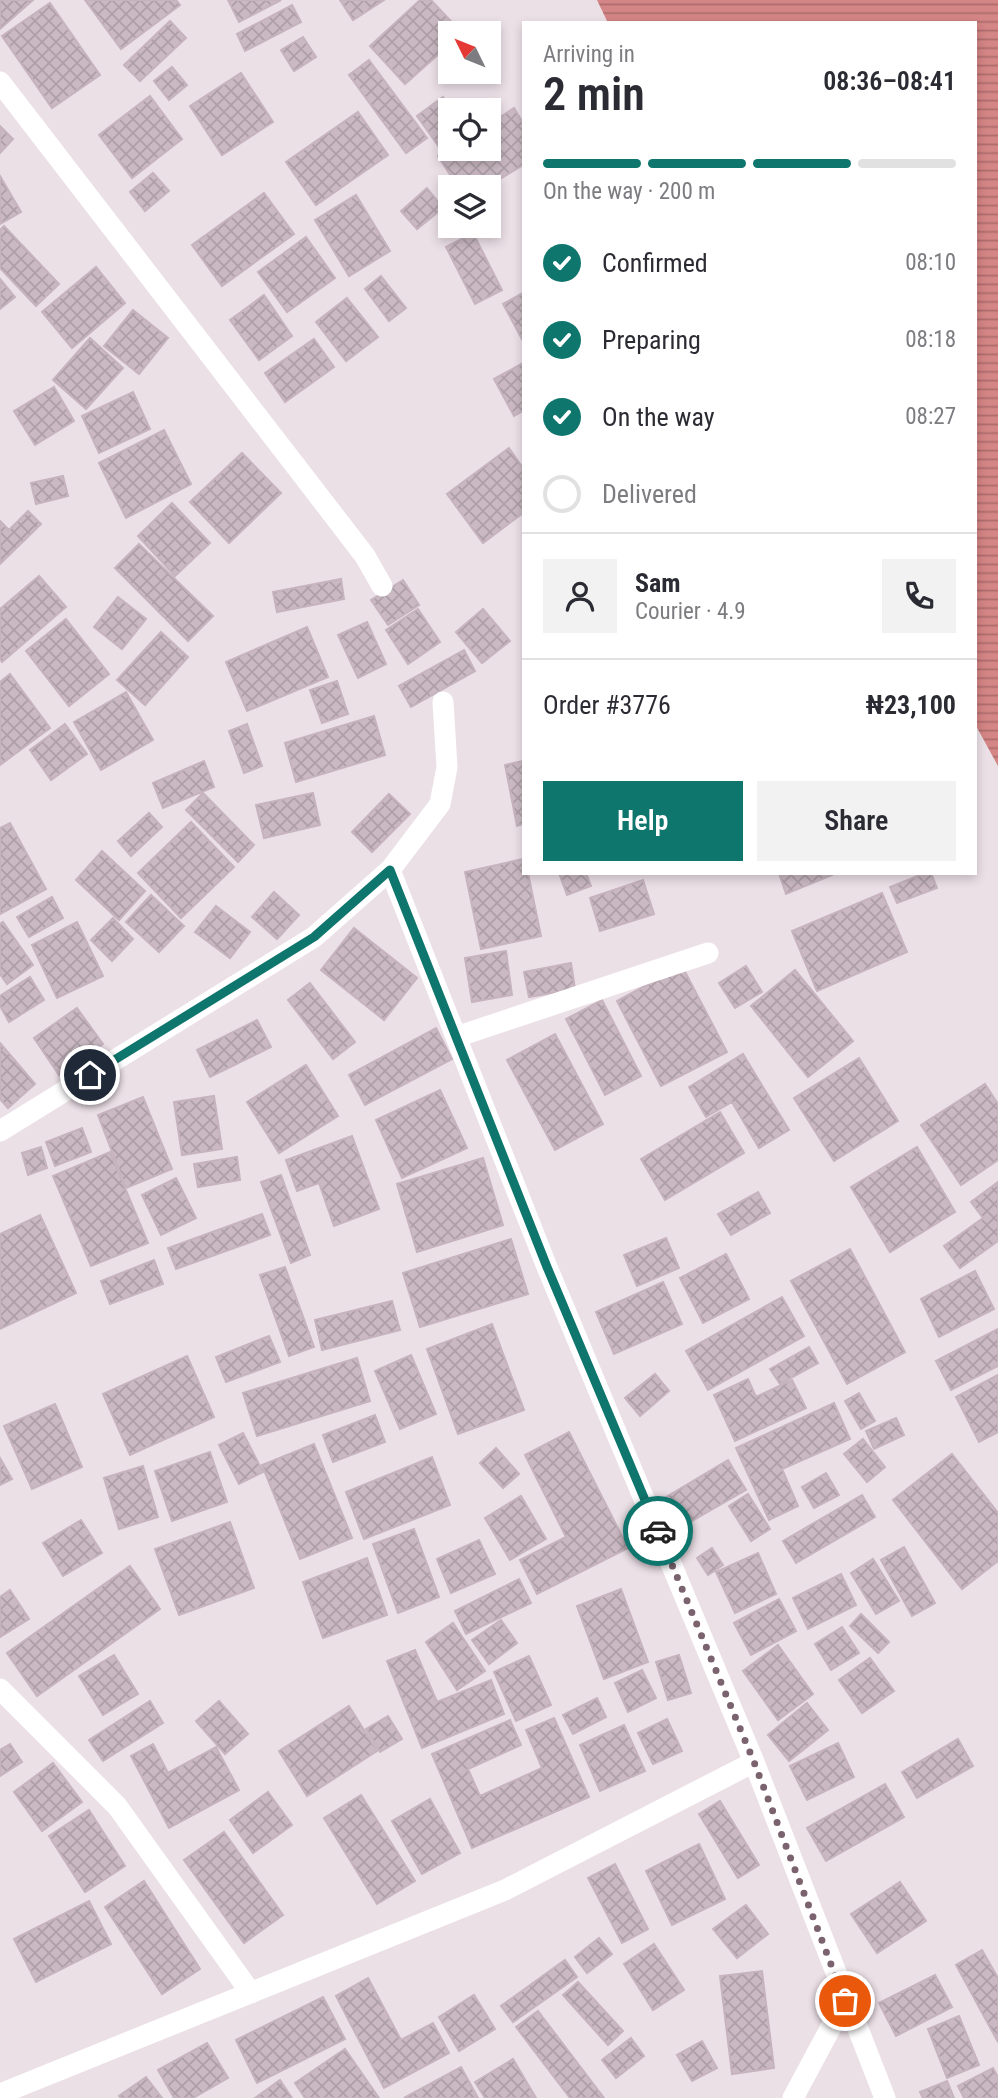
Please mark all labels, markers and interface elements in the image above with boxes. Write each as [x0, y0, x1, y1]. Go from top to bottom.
north arrow [438, 21, 500, 84]
map controls [438, 21, 501, 238]
text: Arriving in [543, 41, 635, 68]
text: 08:36–08:41 [823, 66, 956, 96]
text: 2 min [543, 67, 645, 121]
button: locate [438, 98, 501, 161]
button: layers [438, 175, 501, 238]
text: On the way · 200 m [543, 178, 715, 205]
icon: check [543, 244, 581, 282]
text: Confirmed [602, 248, 708, 278]
text: 08:10 [905, 249, 956, 276]
icon: check [543, 321, 581, 359]
text: Preparing [602, 325, 701, 355]
text: 08:18 [905, 326, 956, 353]
icon: check [543, 398, 581, 436]
text: On the way [602, 402, 715, 432]
text: 08:27 [905, 403, 956, 430]
text: Delivered [602, 479, 697, 509]
button: person [543, 559, 617, 633]
button: phone [882, 559, 956, 633]
text: Sam [635, 568, 681, 598]
text: Courier · 4.9 [635, 598, 746, 625]
text: Order #3776 [543, 690, 671, 720]
text: ₦23,100 [865, 690, 956, 720]
button: Help [543, 781, 743, 861]
button: Share [757, 781, 956, 861]
pin [60, 1045, 120, 1105]
icon: home [71, 1056, 109, 1094]
courier [623, 1496, 693, 1566]
icon: car [639, 1512, 677, 1550]
pin [815, 1971, 875, 2031]
icon: bag [826, 1982, 864, 2020]

